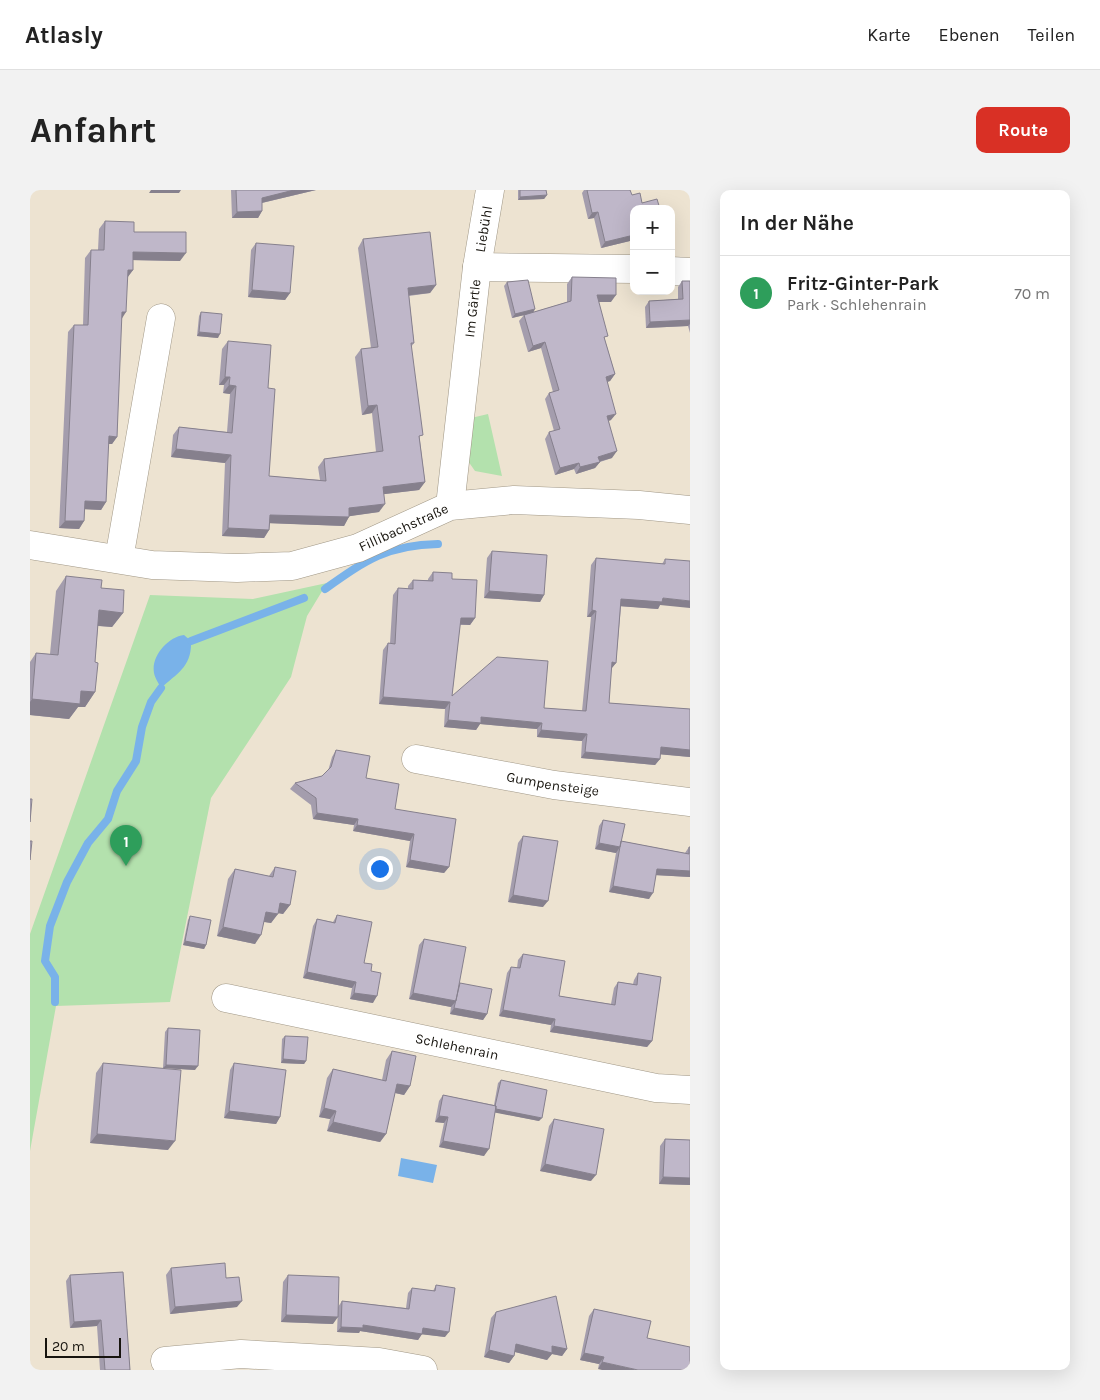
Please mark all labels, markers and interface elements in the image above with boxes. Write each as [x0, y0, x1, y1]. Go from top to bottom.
text: Atlasly [25, 21, 103, 49]
text: Karte [867, 24, 911, 46]
text: Ebenen [939, 24, 1000, 46]
text: Teilen [1028, 24, 1075, 46]
button: Route [976, 107, 1070, 153]
text: Anfahrt [30, 110, 156, 151]
street label: Liebühl [471, 204, 496, 254]
map controls [630, 205, 675, 295]
button: + [630, 205, 675, 250]
text: In der Nähe [740, 211, 854, 235]
button: − [630, 250, 675, 295]
text: Fritz-Ginter-Park [787, 273, 939, 295]
street label: Im Gärtle [461, 278, 484, 338]
text: 1 [753, 284, 759, 303]
text: 70 m [1014, 284, 1050, 303]
text: Park · Schlehenrain [787, 295, 927, 314]
street label: Fillibachstraße [356, 500, 451, 555]
street label: Gumpensteige [505, 768, 600, 799]
pin: 1 [110, 825, 142, 866]
your location [367, 856, 393, 882]
street label: Schlehenrain [414, 1029, 500, 1063]
scale bar [45, 1335, 121, 1358]
text: 20 m [52, 1338, 85, 1355]

